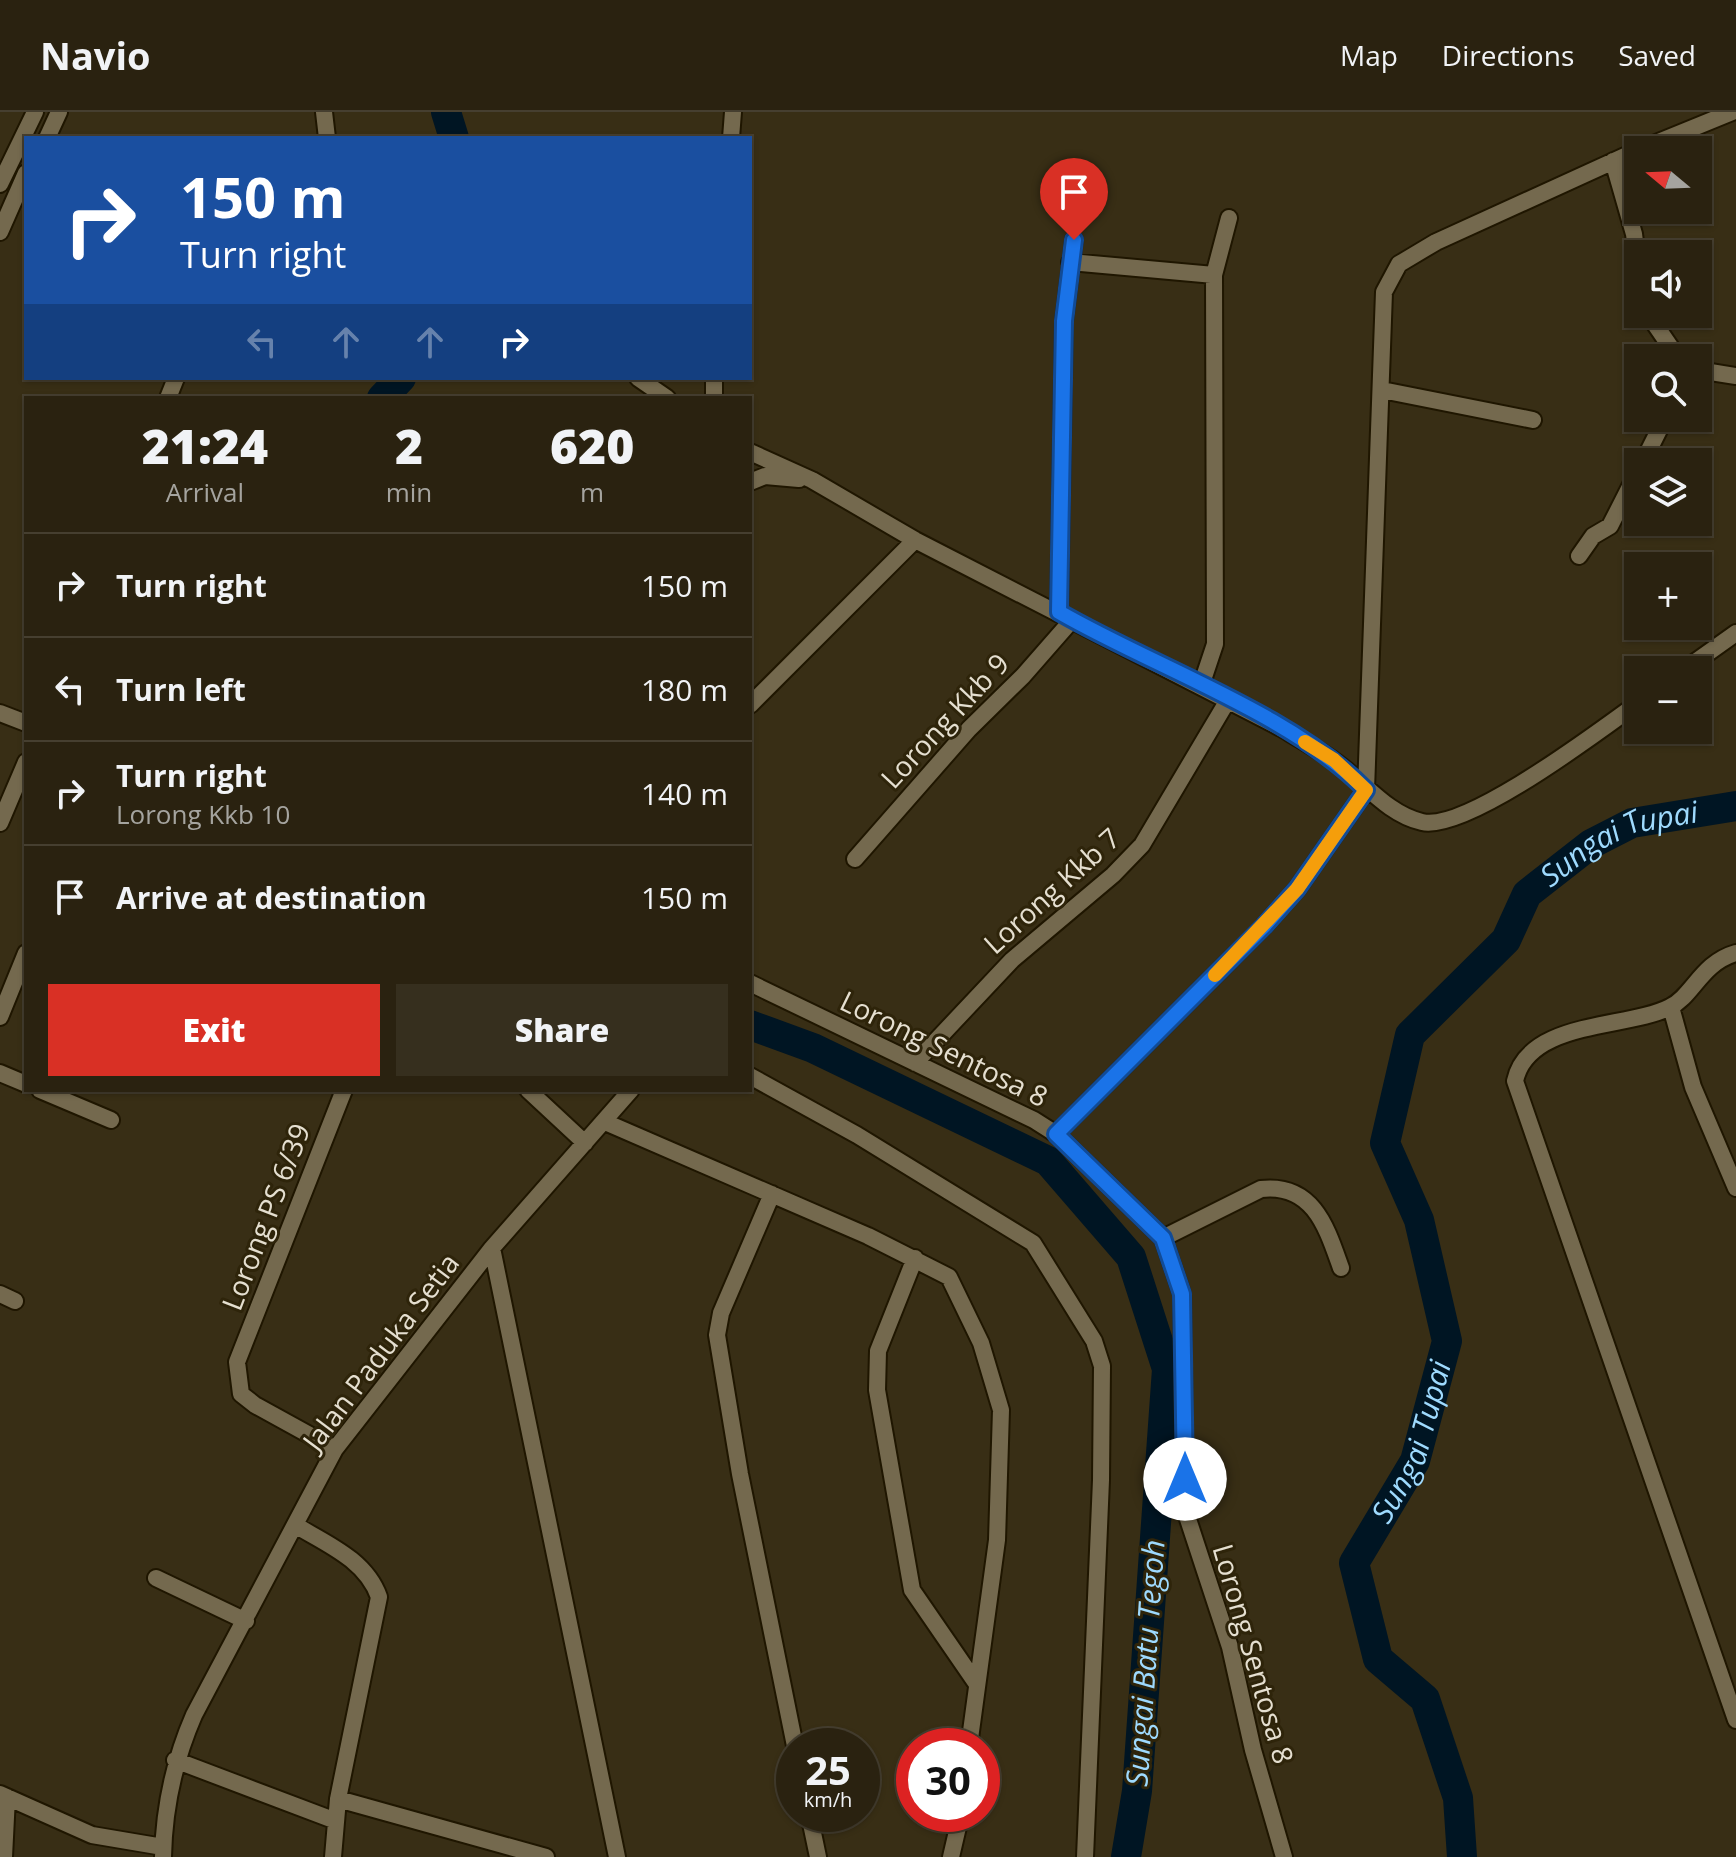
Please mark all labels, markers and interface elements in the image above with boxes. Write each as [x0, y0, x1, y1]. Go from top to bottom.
text: Navio [40, 29, 151, 81]
text: Map [1340, 36, 1398, 74]
text: Directions [1442, 36, 1574, 74]
text: Saved [1618, 36, 1696, 74]
north arrow [1624, 136, 1712, 224]
map controls [1624, 136, 1712, 744]
text: 150 m [180, 158, 346, 234]
pin [1040, 158, 1108, 240]
icon: right [48, 168, 152, 272]
icon: arrive [1052, 170, 1096, 214]
text: Turn right [180, 230, 346, 279]
button: sound [1624, 240, 1712, 328]
icon: left [240, 320, 284, 364]
icon: ahead [324, 320, 368, 364]
icon: ahead [408, 320, 452, 364]
icon: right [492, 320, 536, 364]
button: search [1624, 344, 1712, 432]
text: 21:24 [142, 413, 268, 478]
text: 2 [395, 413, 423, 478]
text: 620 [550, 413, 634, 478]
button: layers [1624, 448, 1712, 536]
text: Arrival [166, 474, 244, 510]
text: min [386, 474, 432, 510]
text: m [580, 474, 604, 510]
button: + [1624, 552, 1712, 640]
icon: right [48, 563, 92, 607]
text: Turn right [116, 565, 267, 606]
text: 150 m [641, 565, 728, 606]
street label: Lorong Kkb 9 [872, 645, 1017, 796]
button: − [1624, 656, 1712, 744]
icon: left [48, 667, 92, 711]
text: Turn left [116, 669, 246, 710]
text: 180 m [641, 669, 728, 710]
text: Turn right [116, 755, 267, 796]
icon: right [48, 771, 92, 815]
text: 140 m [641, 773, 728, 814]
water label: Sungai Tupai [1531, 790, 1701, 895]
text: Lorong Kkb 10 [116, 796, 290, 832]
street label: Lorong Kkb 7 [975, 819, 1128, 962]
icon: arrive [48, 875, 92, 919]
text: Arrive at destination [116, 877, 427, 918]
text: 150 m [641, 877, 728, 918]
street label: Lorong Sentosa 8 [834, 981, 1055, 1115]
button: Exit [48, 984, 380, 1076]
button: Share [396, 984, 728, 1076]
street label: Lorong PS 6/39 [212, 1118, 318, 1315]
street label: Jalan Paduka Setia [292, 1245, 467, 1460]
water label: Sungai Tupai [1361, 1356, 1460, 1530]
position arrow [1143, 1437, 1227, 1521]
water label: Sungai Batu Tegoh [1115, 1538, 1174, 1788]
street label: Lorong Sentosa 8 [1204, 1540, 1303, 1768]
speed limit sign: 30 [896, 1728, 1000, 1832]
text: 25 [805, 1742, 851, 1797]
text: km/h [804, 1786, 852, 1813]

